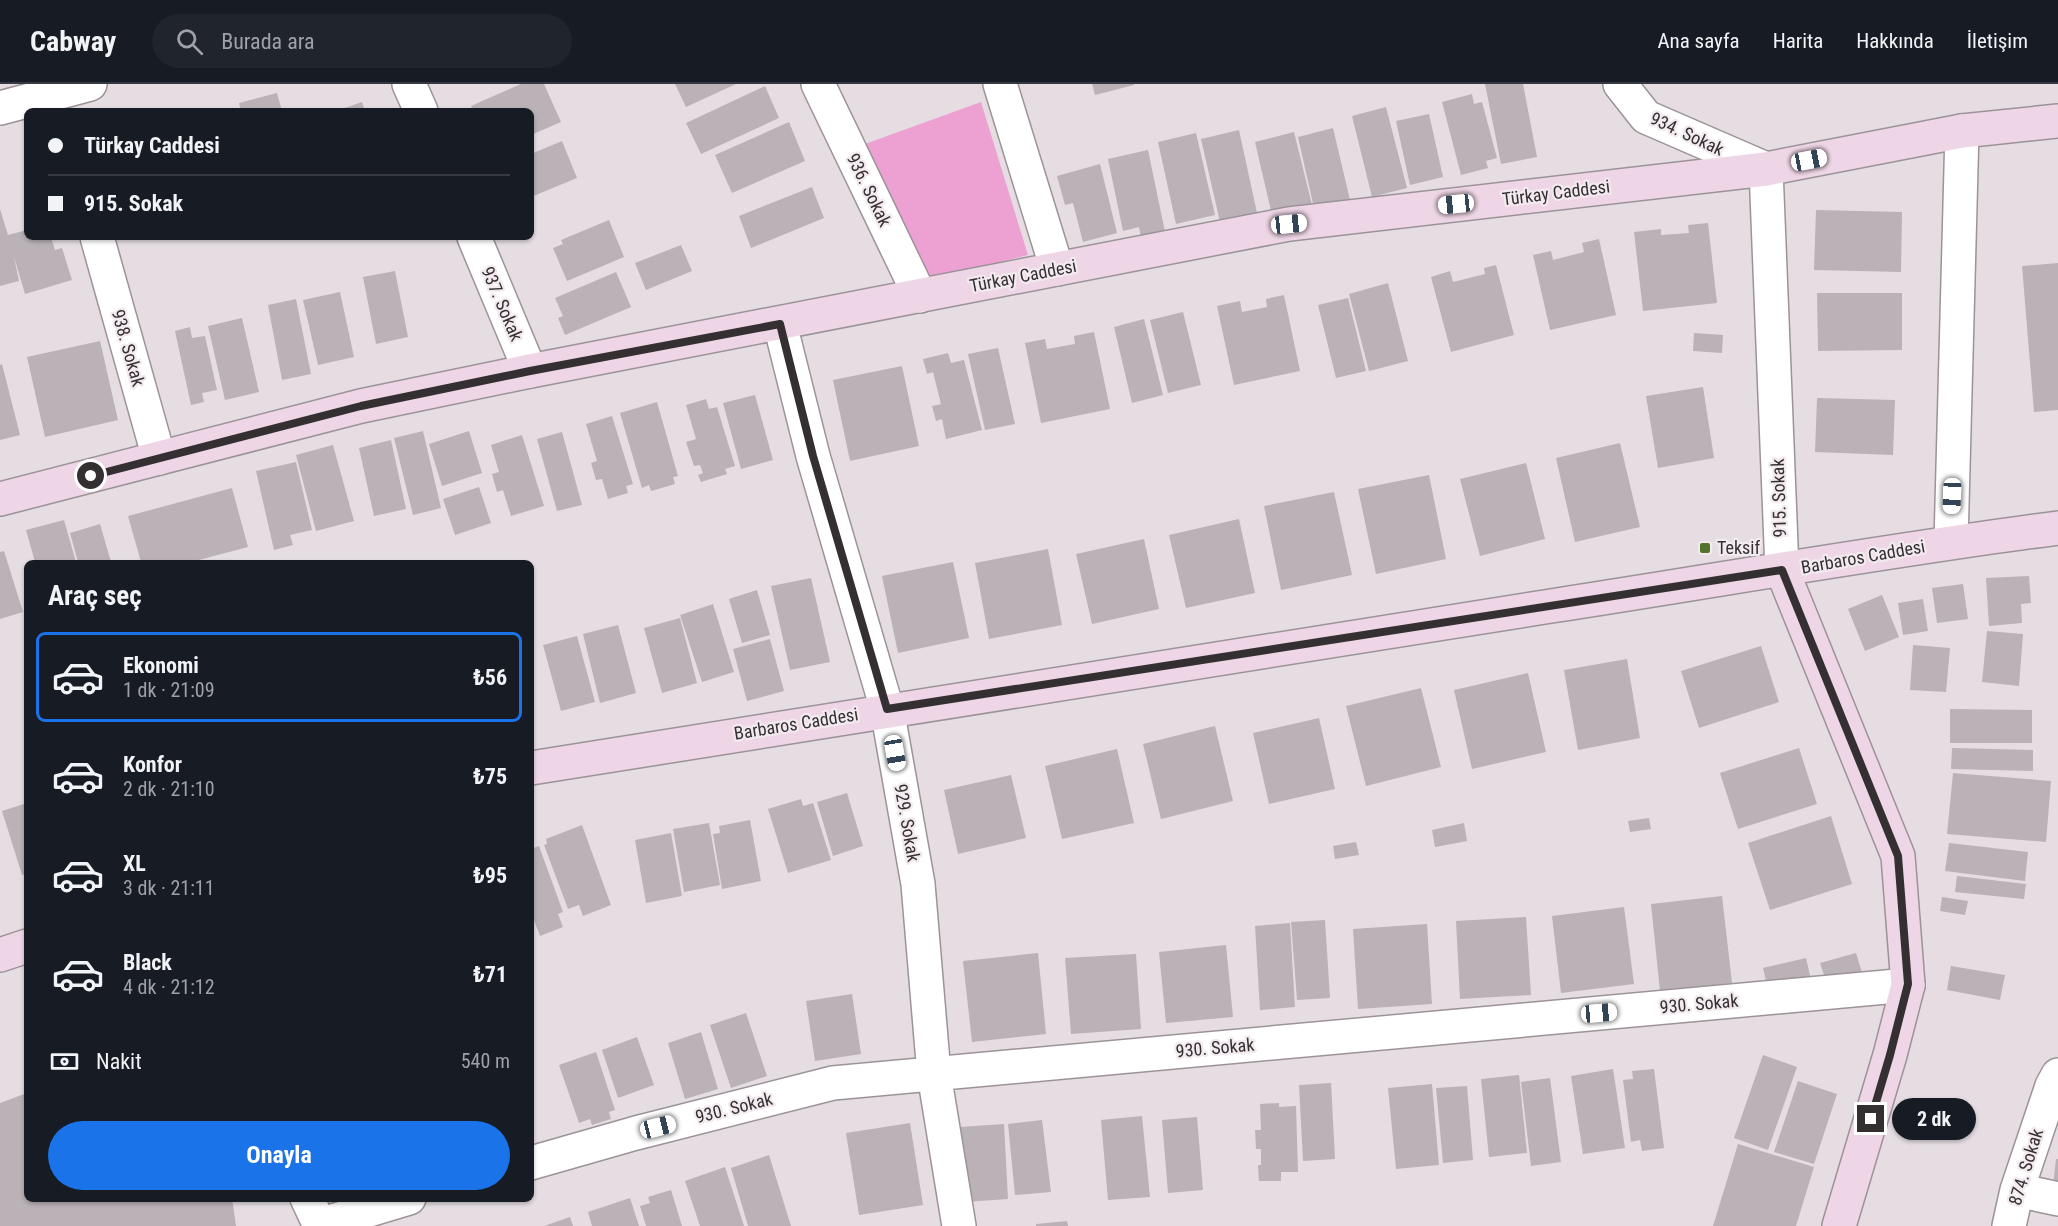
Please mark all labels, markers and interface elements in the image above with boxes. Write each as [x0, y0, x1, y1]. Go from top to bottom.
search box [152, 14, 572, 68]
text: Cabway [30, 25, 116, 58]
icon: search [173, 25, 206, 58]
text: Burada ara [221, 29, 315, 54]
text: Ana sayfa [1657, 29, 1740, 53]
text: Harita [1773, 29, 1823, 53]
text: Hakkında [1856, 29, 1934, 53]
text: İletişim [1967, 29, 2028, 53]
street label: 934. Sokak [1647, 107, 1727, 160]
text: Türkay Caddesi [84, 133, 220, 158]
car [1790, 148, 1828, 172]
street label: 936. Sokak [843, 150, 896, 230]
street label: Türkay Caddesi [1501, 175, 1611, 210]
text: 915. Sokak [84, 191, 183, 216]
car [1437, 193, 1475, 215]
car [1270, 213, 1308, 235]
street label: Türkay Caddesi [968, 255, 1078, 296]
street label: 937. Sokak [477, 263, 528, 344]
street label: 938. Sokak [108, 307, 149, 389]
street label: 915. Sokak [1767, 458, 1790, 538]
route start [77, 462, 104, 489]
car [1942, 478, 1962, 514]
street label: Barbaros Caddesi [1799, 535, 1927, 578]
place label: Teksif [1717, 537, 1760, 558]
marker: Teksif [1698, 541, 1712, 555]
text: Araç seç [48, 580, 142, 612]
icon: car [51, 650, 105, 704]
text: Ekonomi [123, 653, 199, 678]
text: ₺56 [473, 665, 507, 690]
text: 1 dk · 21:09 [123, 678, 215, 702]
street label: Barbaros Caddesi [732, 703, 860, 744]
car [883, 734, 907, 772]
icon: car [51, 749, 105, 803]
text: Konfor [123, 752, 182, 777]
text: ₺75 [473, 764, 507, 789]
text: 2 dk · 21:10 [123, 777, 215, 801]
street label: 929. Sokak [890, 782, 925, 864]
icon: car [51, 848, 105, 902]
text: XL [123, 851, 146, 876]
text: ₺95 [473, 863, 507, 888]
text: 3 dk · 21:11 [123, 876, 215, 900]
icon: car [51, 947, 105, 1001]
text: Black [123, 950, 172, 975]
text: ₺71 [473, 962, 507, 987]
text: 4 dk · 21:12 [123, 975, 215, 999]
street label: 930. Sokak [1659, 990, 1739, 1017]
car [1580, 1002, 1618, 1024]
street label: 930. Sokak [1175, 1034, 1255, 1061]
icon: cash [48, 1045, 81, 1078]
text: Nakit [96, 1049, 142, 1074]
text: 540 m [461, 1049, 510, 1073]
street label: 930. Sokak [693, 1088, 775, 1127]
callout: 2 dk [1892, 1098, 1976, 1140]
route end [1857, 1105, 1884, 1132]
text: 2 dk [1917, 1107, 1951, 1131]
car [638, 1114, 678, 1140]
button: Onayla [48, 1121, 510, 1190]
street label: 874. Sokak [2004, 1126, 2047, 1208]

